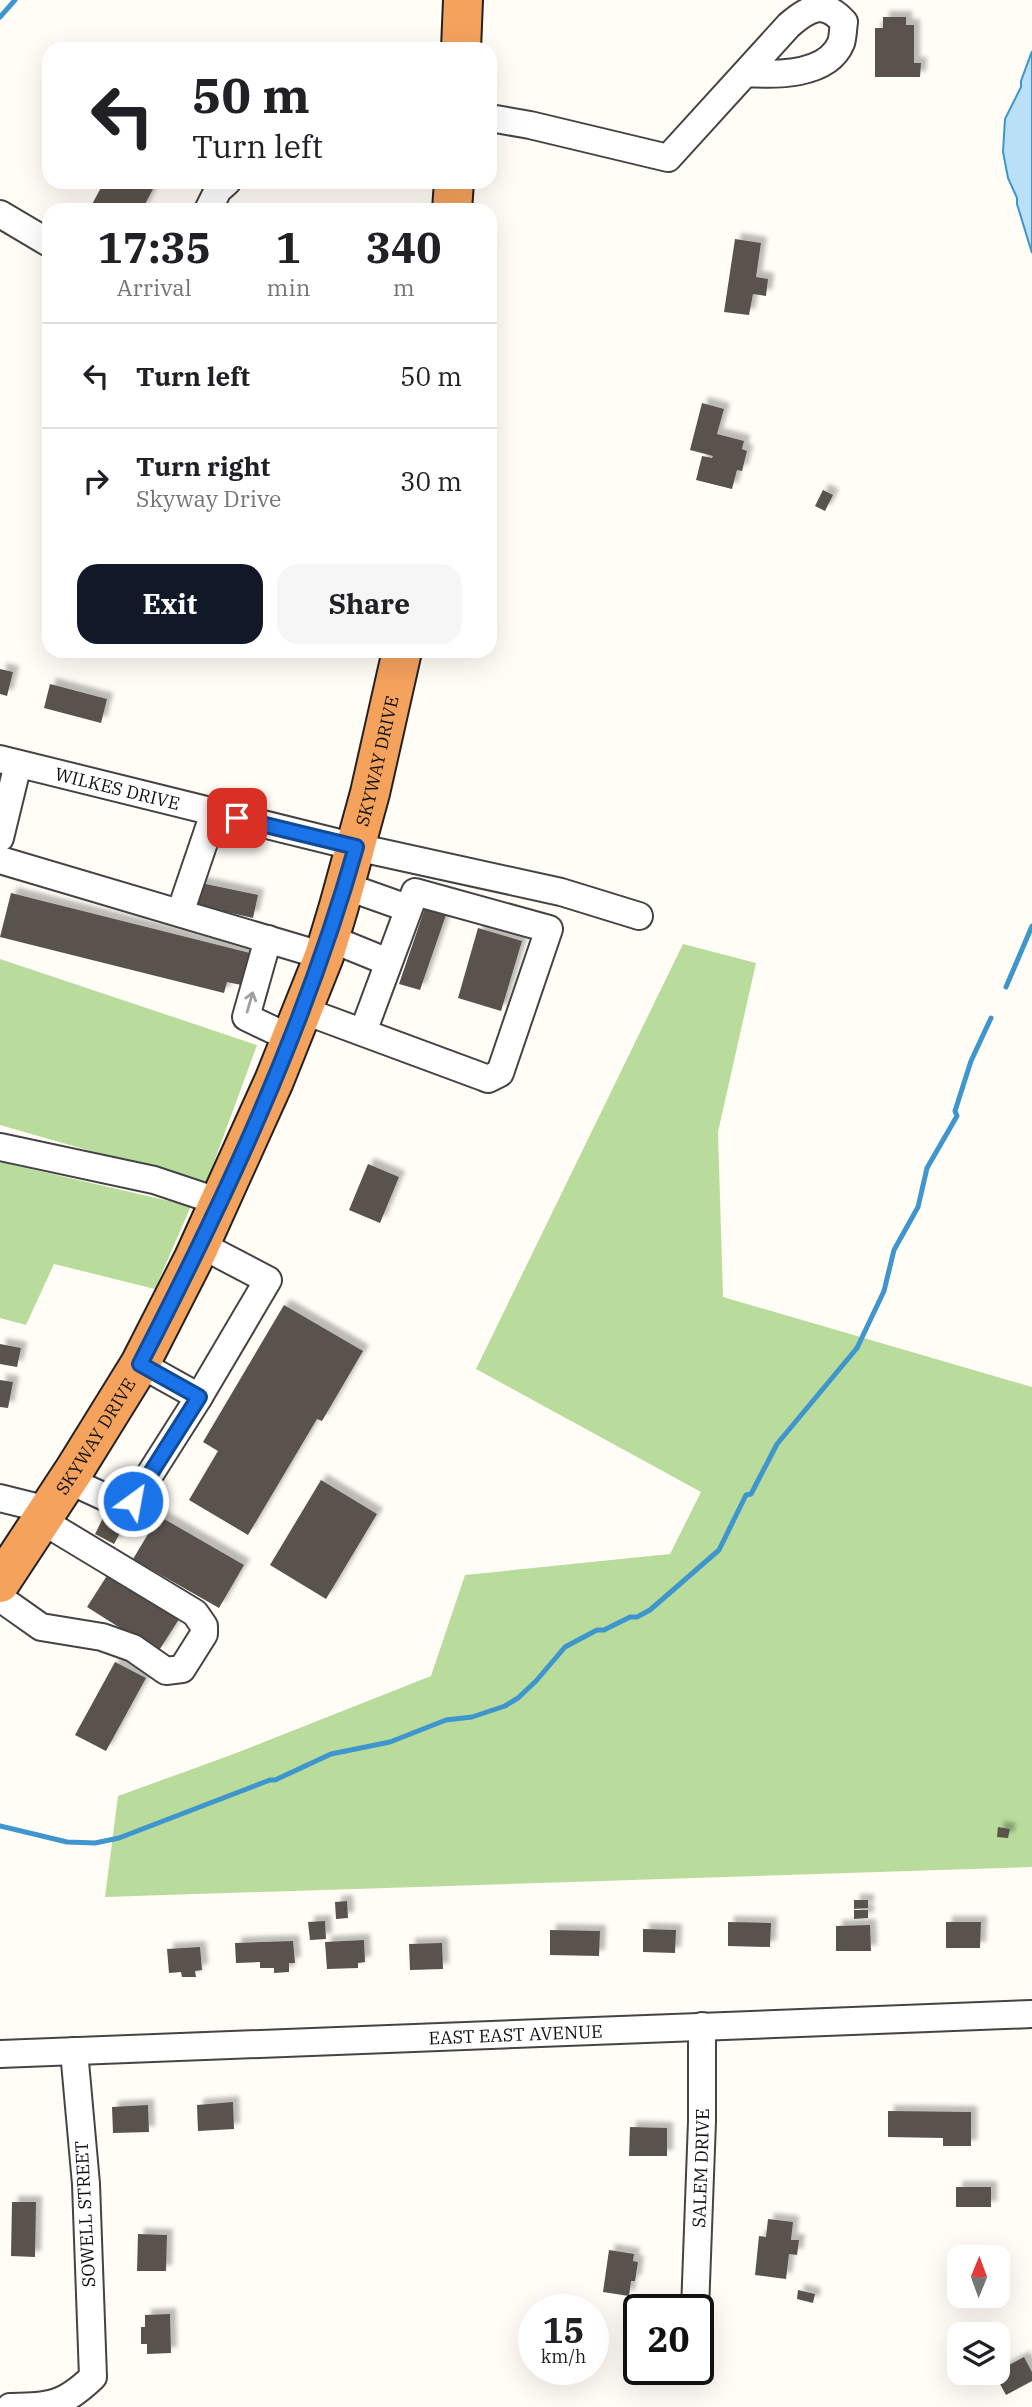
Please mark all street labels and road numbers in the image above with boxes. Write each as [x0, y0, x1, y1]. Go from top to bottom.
street label: SKYWAY DRIVE [350, 693, 403, 829]
street label: WILKES DRIVE [53, 762, 182, 815]
street label: SKYWAY DRIVE [50, 1374, 140, 1499]
street label: EAST EAST AVENUE [428, 2019, 603, 2049]
street label: SALEM DRIVE [687, 2108, 714, 2228]
street label: SOWELL STREET [70, 2140, 100, 2288]

